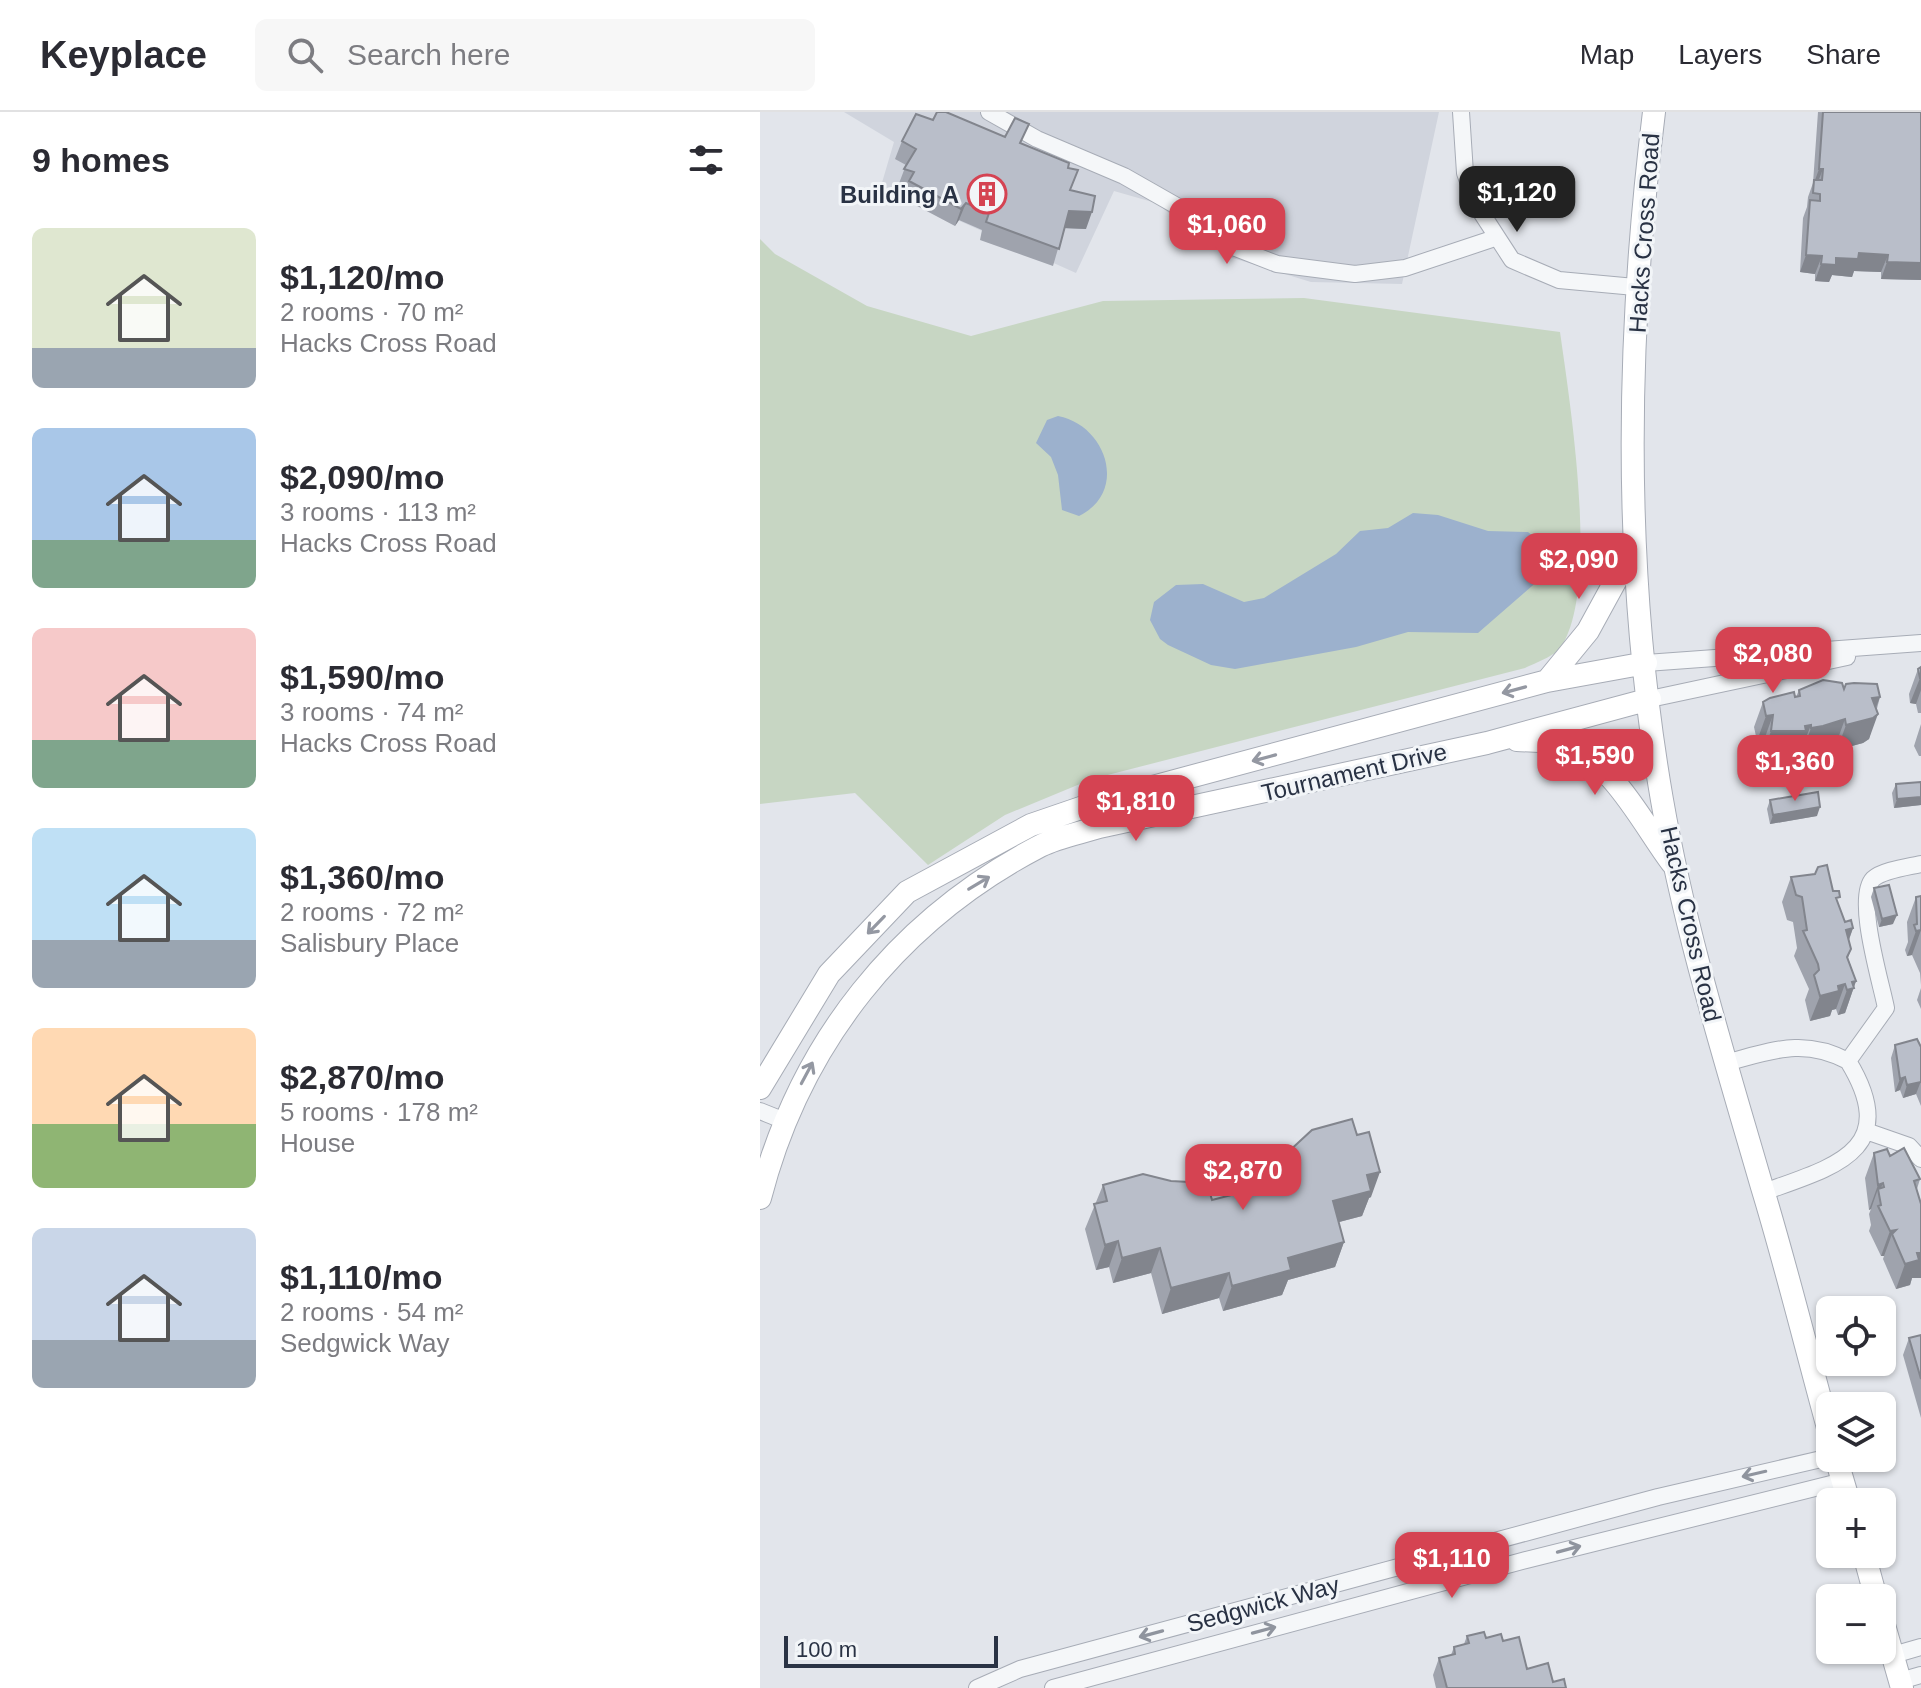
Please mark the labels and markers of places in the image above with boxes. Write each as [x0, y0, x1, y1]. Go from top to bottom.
pin: $1,120 [1452, 166, 1582, 234]
building icon: Building A [966, 173, 1008, 215]
place label: Building A [840, 181, 959, 208]
pin: $1,060 [1162, 198, 1292, 266]
pin: $2,090 [1514, 533, 1644, 601]
pin: $2,080 [1708, 627, 1838, 695]
pin: $1,590 [1530, 729, 1660, 797]
pin: $1,360 [1730, 735, 1860, 803]
pin: $1,810 [1071, 775, 1201, 843]
pin: $2,870 [1178, 1144, 1308, 1212]
pin: $1,110 [1387, 1532, 1517, 1600]

